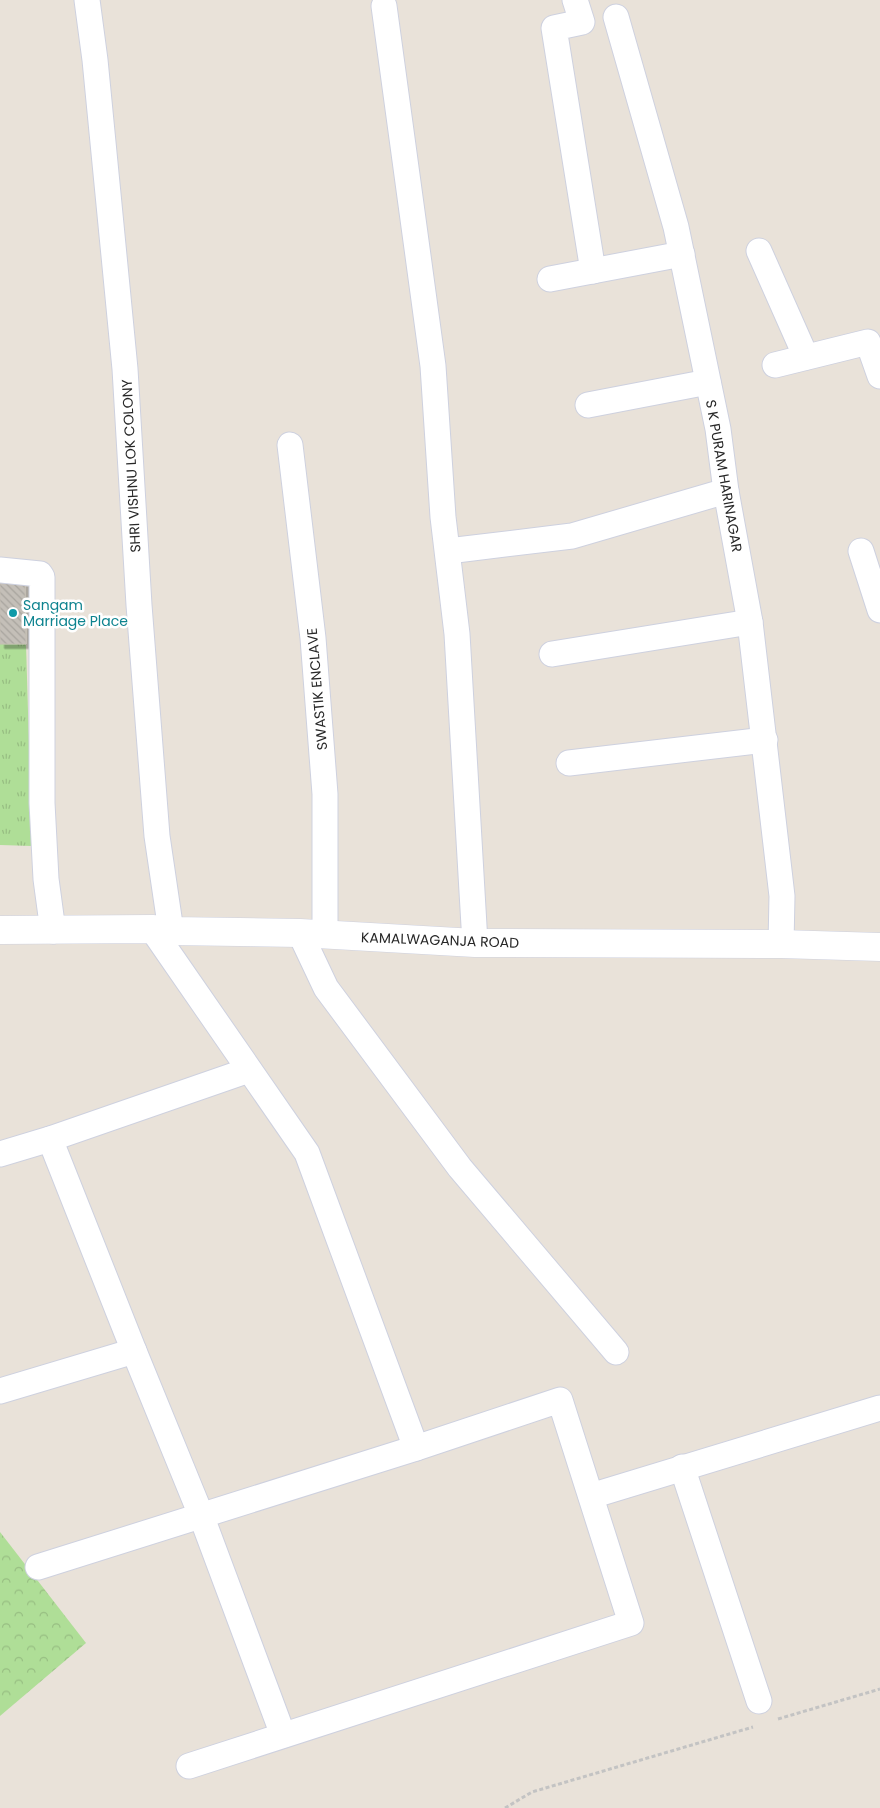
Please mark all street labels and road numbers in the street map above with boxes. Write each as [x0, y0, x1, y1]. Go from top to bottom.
street label: SHRI VISHNU LOK COLONY [116, 379, 146, 553]
street label: S K PURAM HARINAGAR [701, 398, 747, 554]
street label: SWASTIK ENCLAVE [302, 627, 332, 751]
street label: KAMALWAGANJA ROAD [361, 927, 519, 953]

